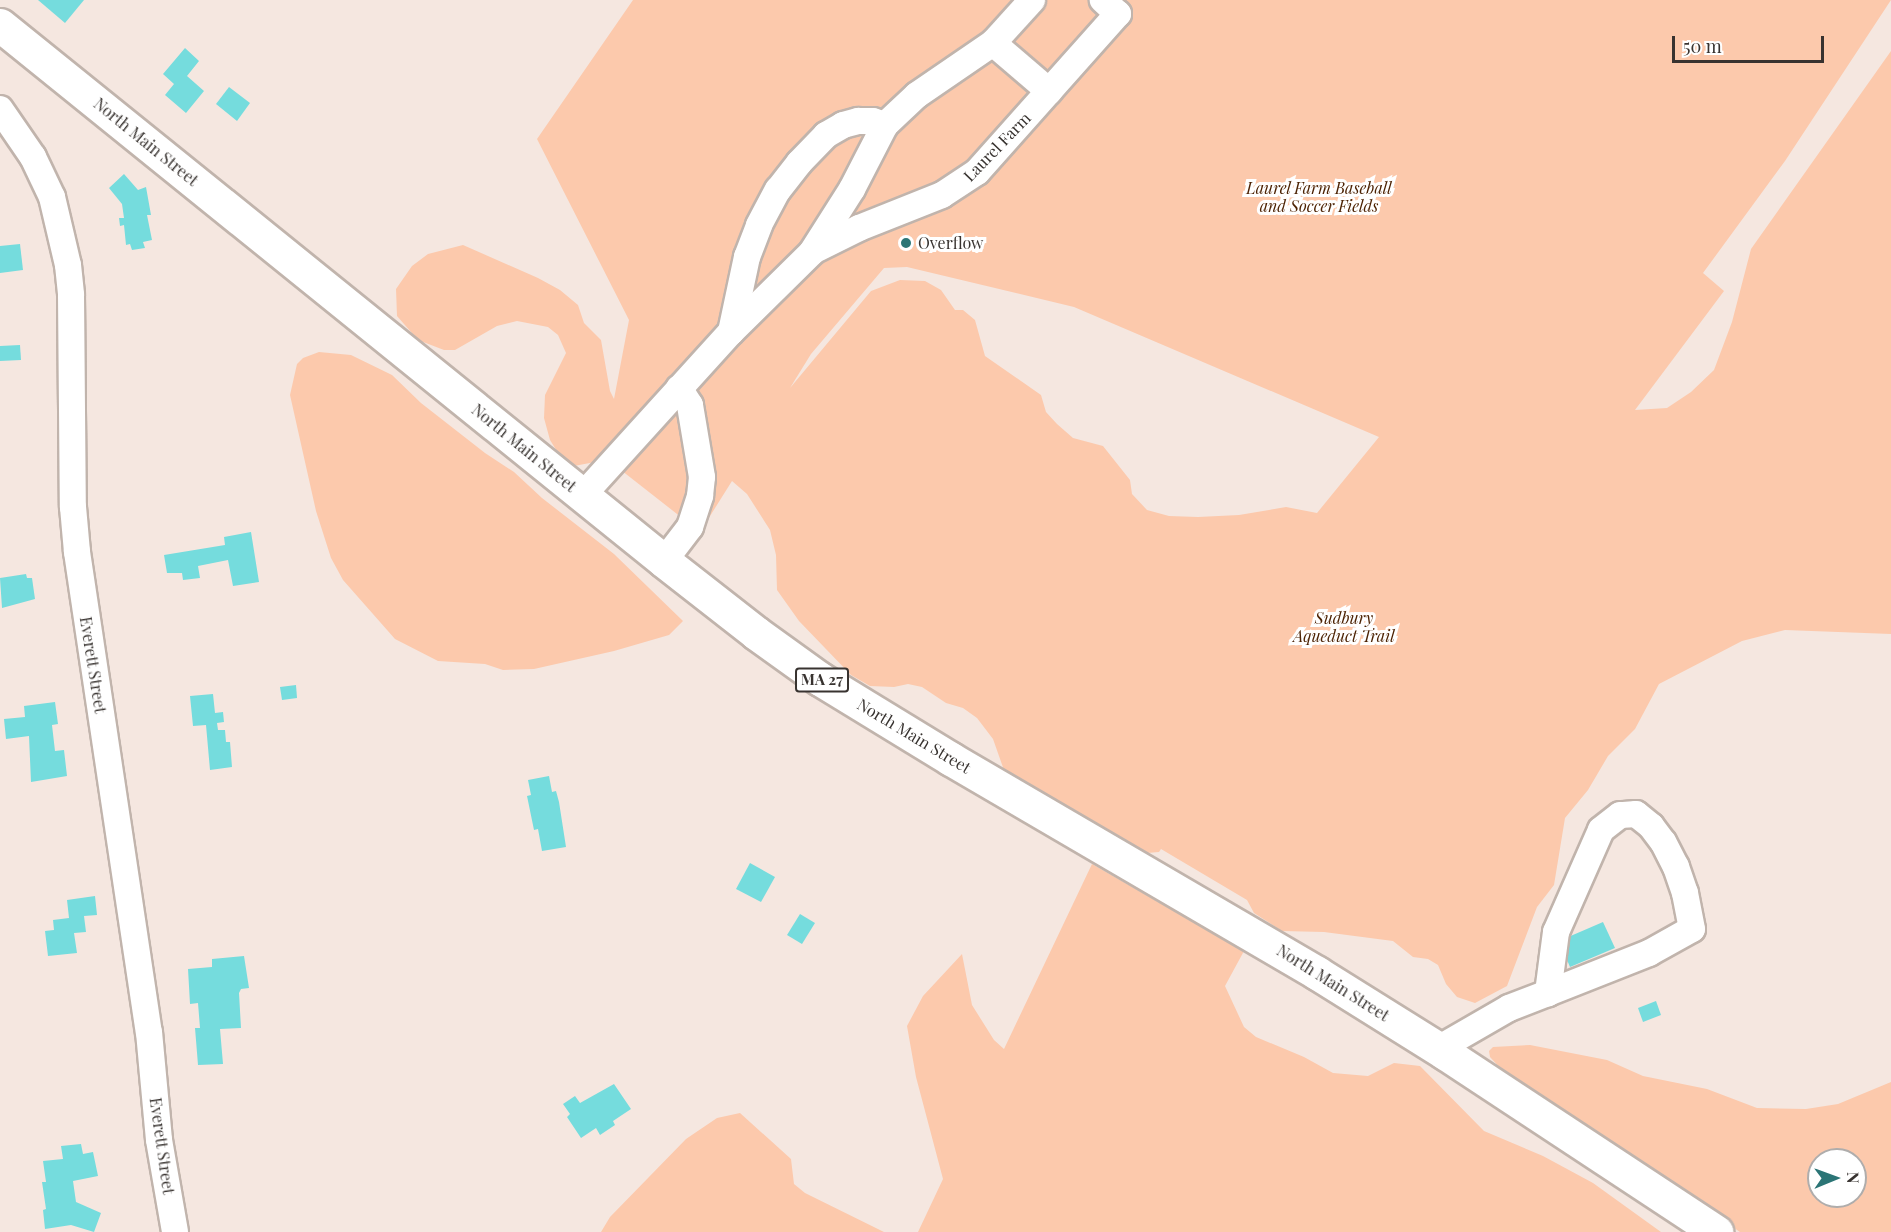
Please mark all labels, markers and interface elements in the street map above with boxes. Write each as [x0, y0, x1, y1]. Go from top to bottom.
scale bar [1675, 24, 1826, 62]
text: 50 m [1683, 34, 1722, 58]
street label: North Main Street [90, 94, 202, 190]
street label: Laurel Farm [959, 109, 1035, 185]
park label: Laurel Farm Baseball and Soccer Fields [1246, 178, 1392, 216]
place label: Overflow [918, 233, 983, 253]
marker: Overflow [899, 236, 913, 250]
street label: North Main Street [468, 400, 580, 496]
park label: Sudbury Aqueduct Trail [1293, 608, 1395, 646]
street label: Everett Street [76, 615, 110, 715]
road number: MA 27 [794, 668, 850, 692]
street label: North Main Street [854, 695, 974, 777]
street label: North Main Street [1273, 941, 1393, 1025]
street label: Everett Street [146, 1096, 178, 1196]
north arrow [1807, 1148, 1867, 1208]
text: N [1843, 1172, 1864, 1184]

